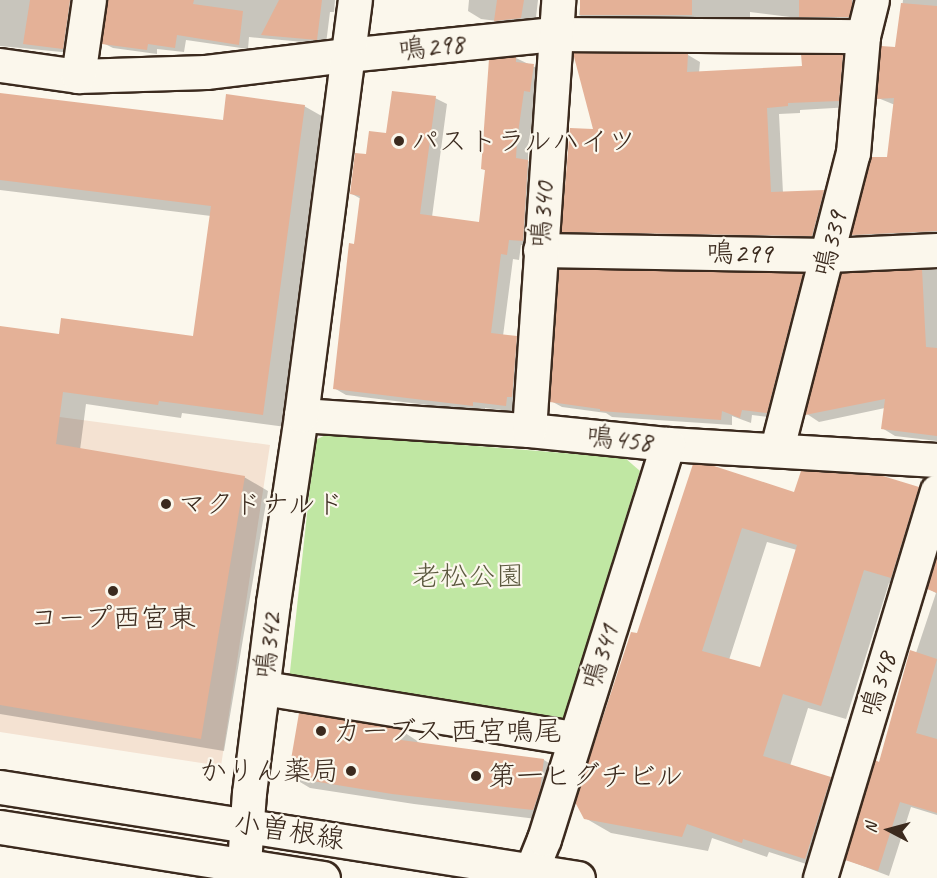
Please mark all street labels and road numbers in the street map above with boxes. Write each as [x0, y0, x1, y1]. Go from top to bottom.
street label: 鳴298 [397, 27, 465, 67]
street label: 鳴340 [523, 181, 561, 249]
street label: 鳴339 [806, 208, 854, 280]
street label: 鳴299 [706, 236, 772, 270]
street label: 鳴458 [585, 419, 653, 459]
street label: 鳴342 [247, 611, 289, 681]
street label: 鳴341 [574, 621, 626, 693]
street label: 鳴348 [852, 649, 904, 721]
street label: 小曽根線 [231, 806, 347, 856]

